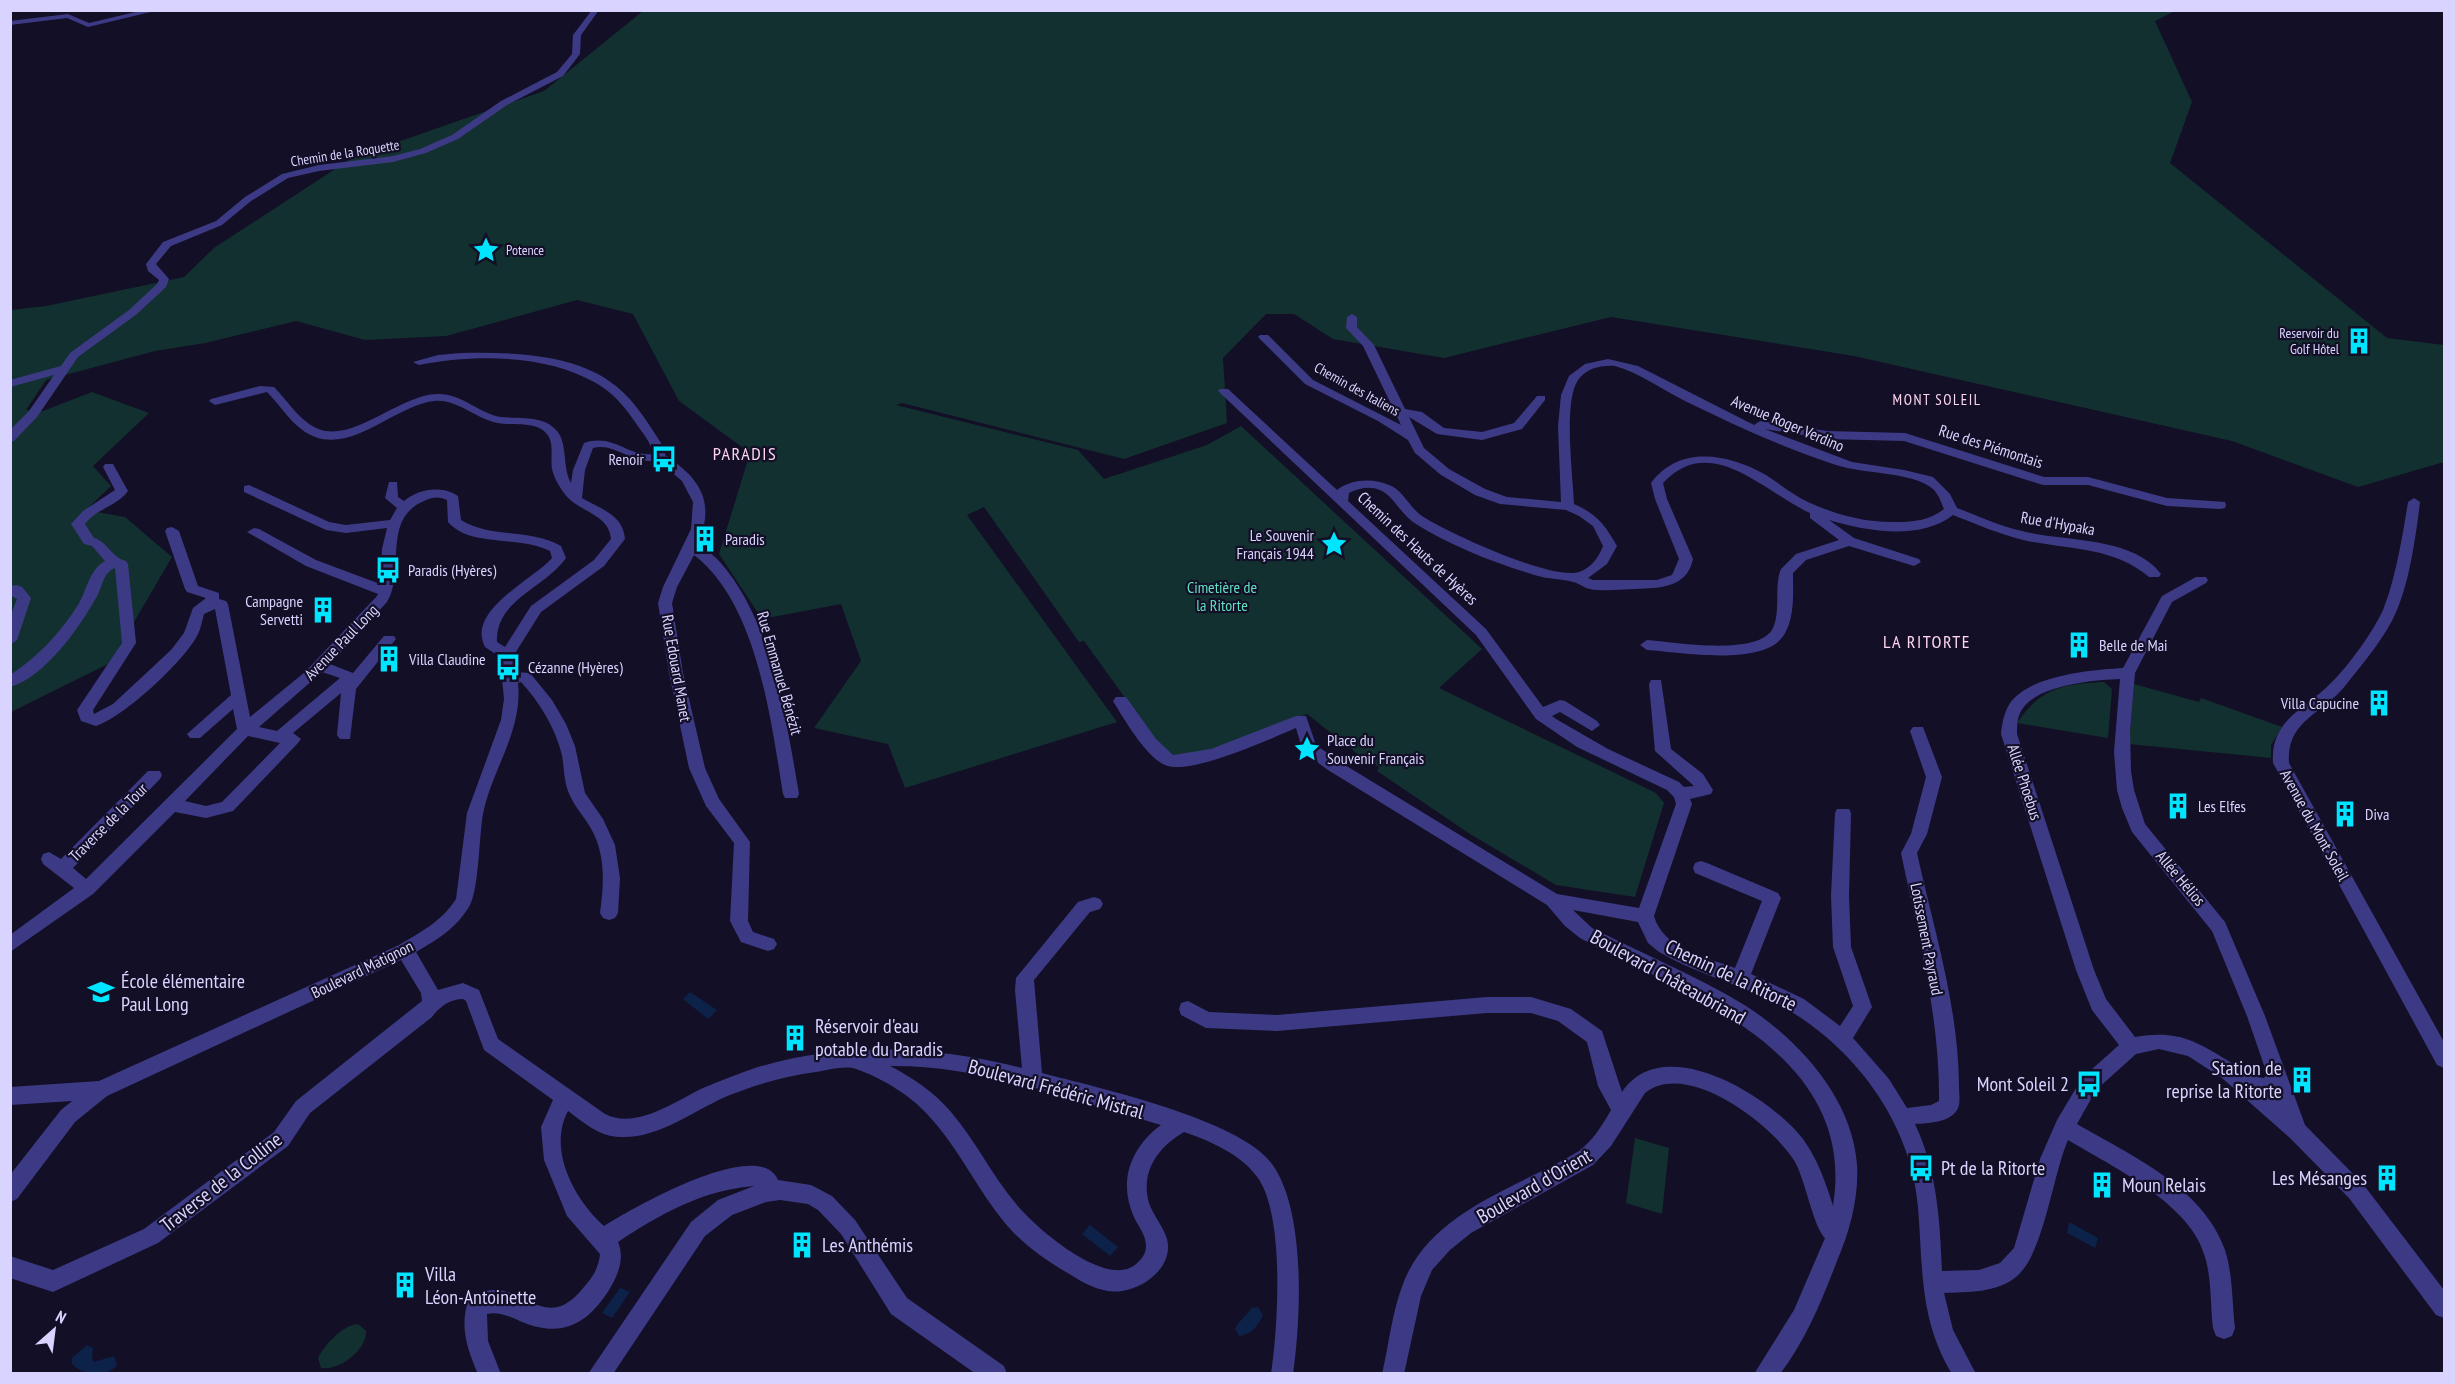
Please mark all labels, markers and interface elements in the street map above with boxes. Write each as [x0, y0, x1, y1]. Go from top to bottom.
street label: Chemin de la Roquette [289, 135, 401, 170]
place icon: Potence [471, 235, 501, 265]
place label: Potence [506, 241, 544, 259]
place label: Reservoir du Golf Hôtel [2279, 324, 2340, 358]
building icon: Reservoir du Golf Hôtel [2344, 326, 2374, 356]
street label: Chemin des Italiens [1311, 358, 1403, 420]
street label: Avenue Roger Verdino [1729, 390, 1848, 456]
district label: MONT SOLEIL [1893, 390, 1981, 409]
street label: Rue des Piémontais [1936, 420, 2046, 472]
district label: PARADIS [713, 442, 777, 465]
bus stop icon: Renoir [649, 444, 679, 474]
place label: Renoir [609, 449, 645, 469]
street label: Chemin des Hauts de Hyères [1354, 487, 1482, 609]
street label: Rue d'Hypaka [2019, 507, 2097, 539]
building icon: Paradis [690, 524, 720, 554]
place label: Le Souvenir Français 1944 [1236, 525, 1315, 563]
place label: Paradis [725, 529, 765, 549]
place icon: Le Souvenir Français 1944 [1319, 529, 1349, 559]
bus stop icon: Paradis (Hyères) [373, 555, 403, 585]
place label: Paradis (Hyères) [408, 560, 496, 580]
park label: Cimetière de la Ritorte [1187, 577, 1257, 615]
place label: Campagne Servetti [245, 591, 303, 629]
building icon: Campagne Servetti [308, 595, 338, 625]
street label: Avenue Paul Long [300, 600, 382, 684]
street label: Rue Emmanuel Bénézit [753, 609, 807, 738]
street label: Rue Edouard Manet [658, 613, 696, 723]
district label: LA RITORTE [1883, 630, 1971, 653]
building icon: Belle de Mai [2064, 630, 2094, 660]
place label: Belle de Mai [2099, 635, 2168, 655]
building icon: Villa Claudine [374, 644, 404, 674]
place label: Villa Claudine [408, 649, 486, 669]
bus stop icon: Cézanne (Hyères) [493, 652, 523, 682]
place label: Cézanne (Hyères) [528, 657, 623, 677]
building icon: Villa Capucine [2364, 688, 2394, 718]
place label: Villa Capucine [2280, 693, 2359, 713]
place label: Place du Souvenir Français [1327, 730, 1424, 768]
place icon: Place du Souvenir Français [1292, 734, 1322, 764]
street label: Allée Phoebus [2003, 742, 2047, 822]
street label: Avenue du Mont Soleil [2276, 766, 2354, 884]
street label: Traverse de la Tour [65, 778, 152, 865]
building icon: Les Elfes [2163, 791, 2193, 821]
place label: Les Elfes [2198, 796, 2246, 816]
building icon: Diva [2330, 799, 2360, 829]
place label: Diva [2365, 804, 2389, 824]
street label: Allée Hélios [2152, 846, 2210, 910]
street label: Lotissement Payraud [1906, 881, 1948, 997]
street label: Boulevard Châteaubriand [1586, 924, 1750, 1030]
street label: Chemin de la Ritorte [1661, 933, 1801, 1017]
street label: Boulevard Matignon [308, 936, 416, 1002]
place label: École élémentaire Paul Long [121, 968, 245, 1017]
school or university icon: École élémentaire Paul Long [86, 977, 116, 1007]
place label: Réservoir d'eau potable du Paradis [815, 1013, 943, 1062]
building icon: Réservoir d'eau potable du Paradis [780, 1023, 810, 1053]
street label: Boulevard Frédéric Mistral [965, 1053, 1147, 1125]
place label: Station de reprise la Ritorte [2166, 1055, 2282, 1104]
building icon: Station de reprise la Ritorte [2287, 1065, 2317, 1095]
bus stop icon: Mont Soleil 2 [2074, 1069, 2104, 1099]
place label: Mont Soleil 2 [1977, 1071, 2069, 1097]
street label: Traverse de la Colline [155, 1126, 287, 1238]
street label: Boulevard d'Orient [1472, 1142, 1597, 1229]
bus stop icon: Pt de la Ritorte [1906, 1153, 1936, 1183]
place label: Pt de la Ritorte [1941, 1155, 2045, 1181]
building icon: Les Mésanges [2372, 1163, 2402, 1193]
place label: Les Mésanges [2272, 1165, 2367, 1191]
building icon: Moun Relais [2087, 1170, 2117, 1200]
place label: Moun Relais [2122, 1172, 2206, 1198]
building icon: Les Anthémis [787, 1230, 817, 1260]
place label: Les Anthémis [822, 1232, 913, 1258]
place label: Villa Léon-Antoinette [424, 1261, 536, 1310]
building icon: Villa Léon-Antoinette [390, 1270, 420, 1300]
north arrow [24, 1300, 84, 1360]
text: N [53, 1306, 70, 1328]

